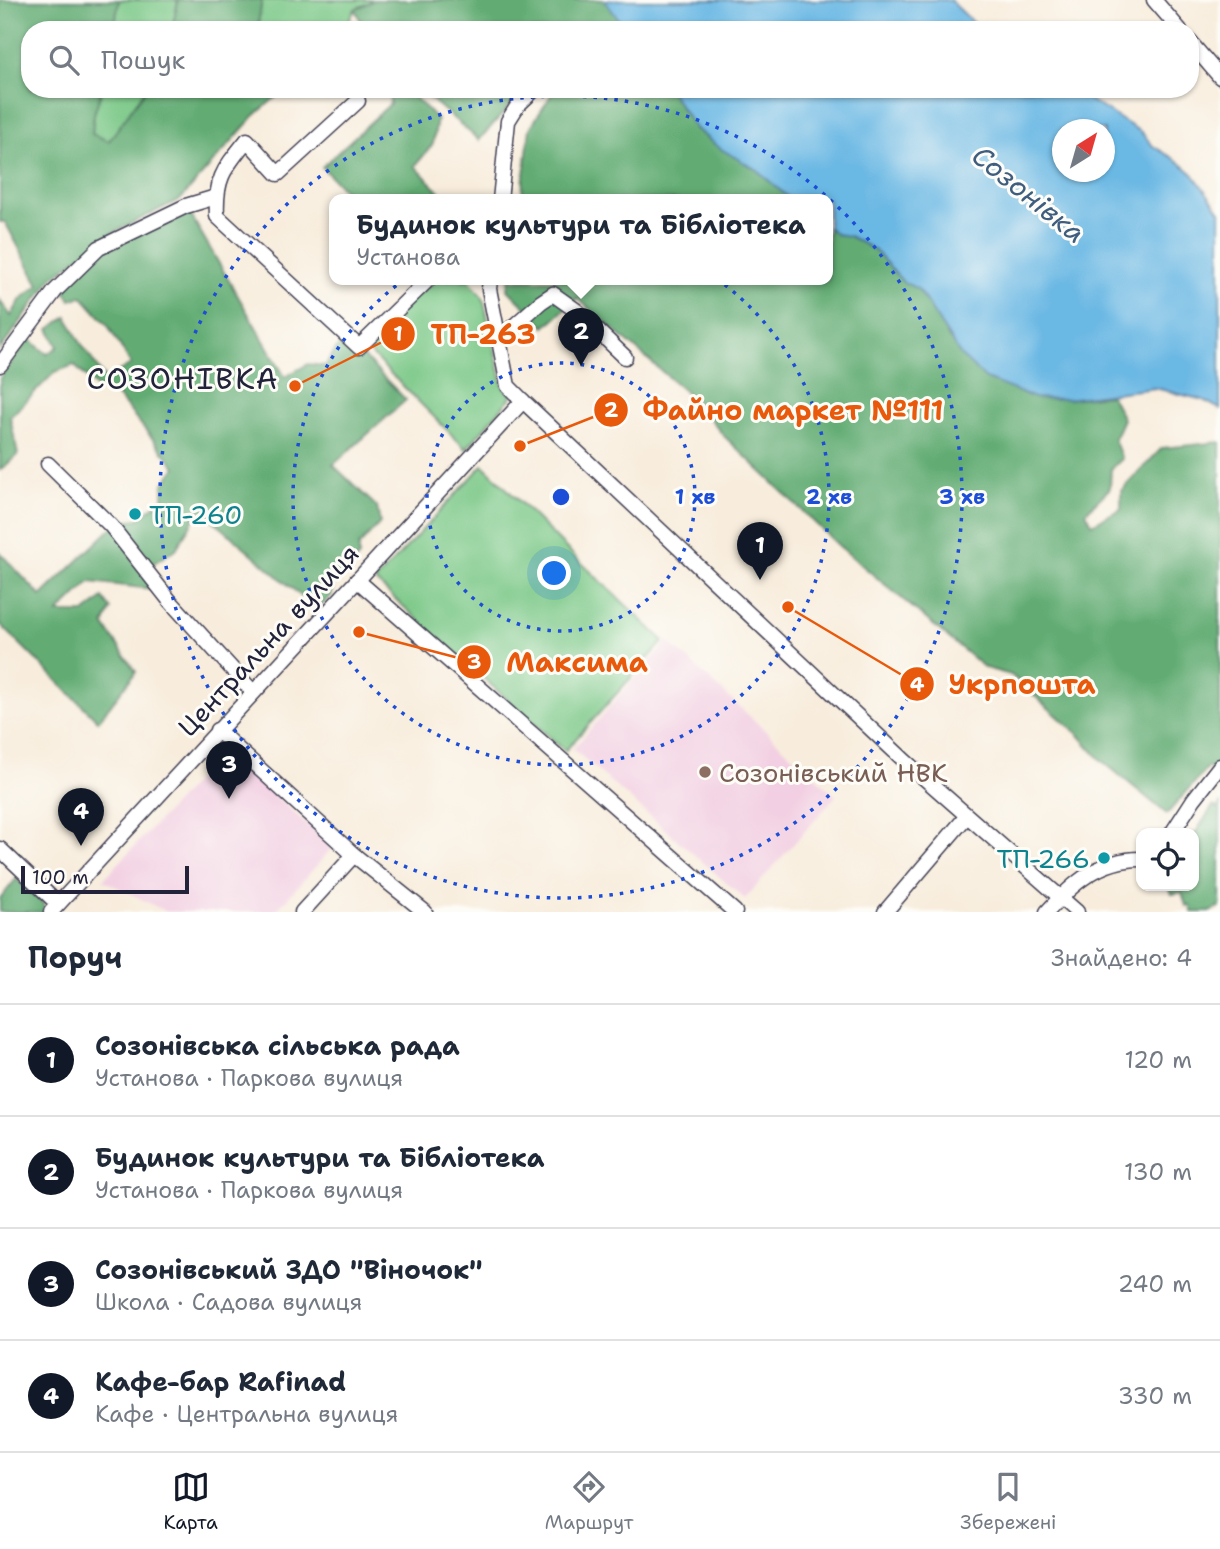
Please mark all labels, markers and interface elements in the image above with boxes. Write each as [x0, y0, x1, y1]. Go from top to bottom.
search box [21, 21, 1199, 98]
icon: search [45, 41, 83, 79]
text: Пошук [101, 42, 185, 77]
north arrow [1052, 119, 1115, 182]
water label: Созонівка [964, 136, 1094, 252]
popup [329, 194, 833, 285]
text: Будинок культури та Бібліотека [356, 207, 806, 242]
text: Установа [356, 242, 460, 272]
pin: 2 [558, 308, 604, 366]
callout: ТП-263 [381, 309, 549, 358]
text: ТП-263 [430, 315, 536, 353]
text: 1 [393, 320, 403, 348]
district label: СОЗОНІВКА [86, 358, 280, 399]
callout: Файно маркет №111 [594, 386, 958, 435]
text: Файно маркет №111 [643, 391, 944, 429]
text: 2 [604, 396, 619, 424]
text: 1 хв [675, 483, 716, 511]
text: 2 хв [806, 483, 852, 511]
text: 3 хв [939, 483, 985, 511]
centre of rings [549, 485, 573, 509]
place label: ТП-260 [149, 497, 242, 532]
marker: ТП-260 [127, 506, 143, 522]
pin: 1 [737, 522, 783, 580]
street label: Центральна вулиця [170, 536, 366, 744]
your location [537, 556, 571, 590]
callout: Максима [457, 638, 662, 687]
text: Максима [506, 643, 648, 681]
text: 3 [467, 648, 481, 676]
callout: Укрпошта [900, 660, 1110, 709]
text: Укрпошта [948, 665, 1096, 703]
text: 4 [910, 671, 925, 699]
pin: 3 [206, 741, 252, 799]
place label: Созонівський НВК [719, 755, 948, 790]
marker: Созонівський НВК [697, 764, 713, 780]
pin: 4 [58, 788, 104, 846]
map controls [1136, 828, 1199, 891]
button: locate [1136, 828, 1199, 891]
place label: ТП-266 [997, 841, 1090, 876]
marker: ТП-266 [1096, 850, 1112, 866]
scale bar [21, 863, 189, 895]
text: 100 m [32, 865, 89, 890]
text: Поруч [28, 937, 122, 978]
text: Знайдено: 4 [1051, 943, 1192, 973]
text: Созонівська сільська рада [95, 1028, 460, 1063]
text: 1 [46, 1045, 56, 1075]
text: 120 m [1124, 1045, 1192, 1075]
text: Установа · Паркова вулиця [95, 1063, 403, 1093]
text: Будинок культури та Бібліотека [95, 1140, 545, 1175]
text: 2 [43, 1157, 59, 1187]
text: 130 m [1124, 1157, 1192, 1187]
text: Установа · Паркова вулиця [95, 1175, 403, 1205]
text: Созонівський ЗДО "Віночок" [95, 1252, 483, 1287]
text: 3 [43, 1269, 59, 1299]
text: 240 m [1118, 1269, 1192, 1299]
text: Школа · Садова вулиця [95, 1287, 362, 1317]
text: Кафе-бар Rafinad [95, 1364, 346, 1399]
text: 4 [43, 1381, 59, 1411]
text: 330 m [1118, 1381, 1192, 1411]
text: Кафе · Центральна вулиця [95, 1399, 398, 1429]
tab: Карта [163, 1468, 218, 1535]
tab: Маршрут [545, 1468, 633, 1535]
tab: Збережені [960, 1468, 1057, 1535]

